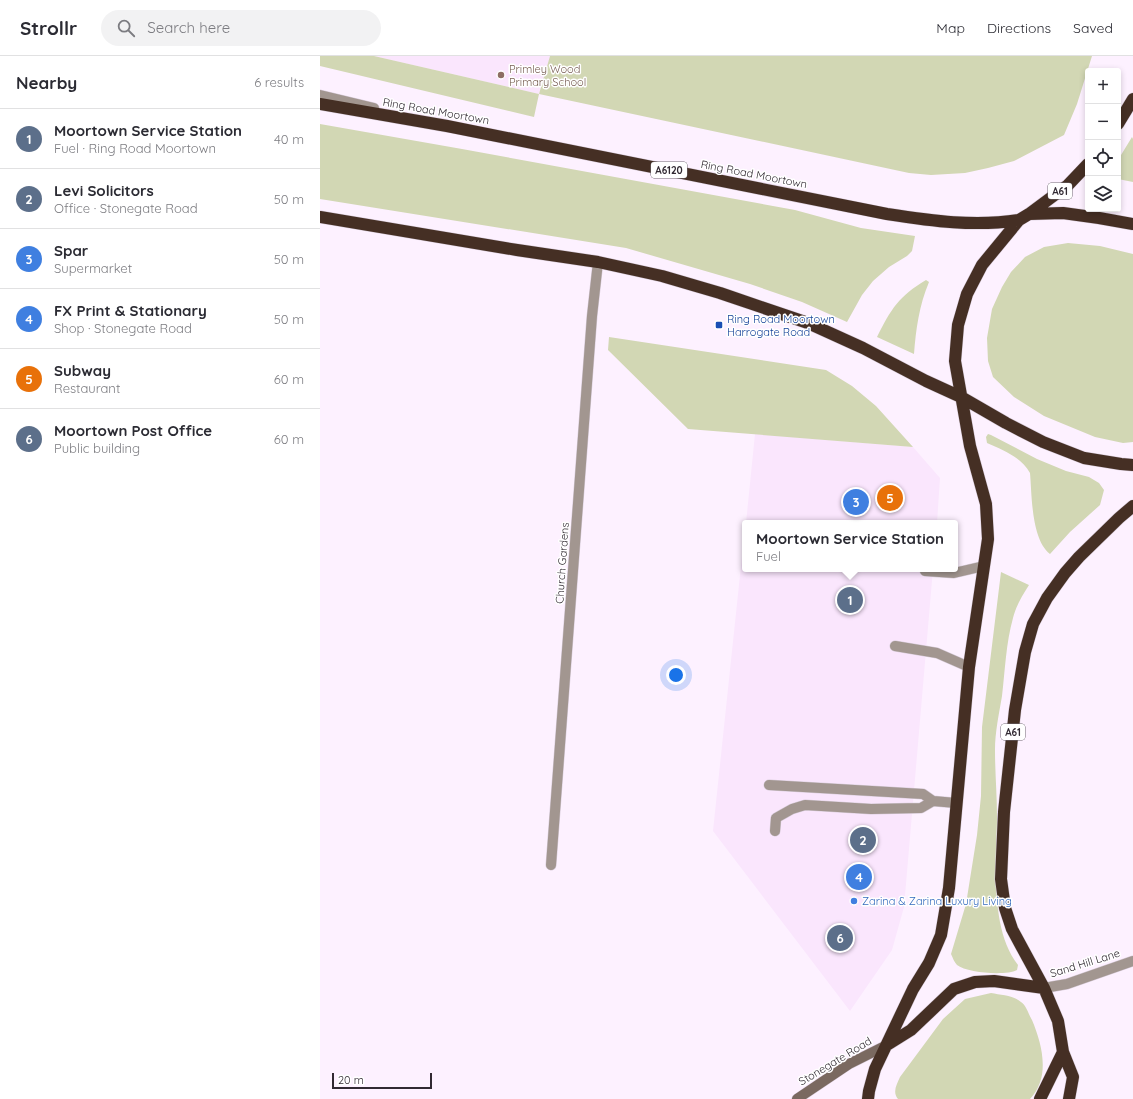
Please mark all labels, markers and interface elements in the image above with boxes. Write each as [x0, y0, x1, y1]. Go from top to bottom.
search box [101, 10, 381, 46]
text: Strollr [20, 16, 77, 40]
icon: search [115, 17, 137, 39]
text: Search here [147, 18, 230, 37]
text: Map [936, 19, 965, 37]
text: Directions [987, 19, 1051, 37]
text: Saved [1073, 19, 1113, 37]
place label: Primley Wood Primary School [509, 62, 586, 89]
map controls [1085, 68, 1121, 212]
button: + [1085, 68, 1121, 104]
marker: Primley Wood Primary School [496, 70, 506, 80]
text: Nearby [16, 72, 77, 93]
text: 6 results [254, 74, 304, 90]
street label: Ring Road Moortown [382, 95, 490, 127]
button: − [1085, 104, 1121, 140]
text: Moortown Service Station [54, 121, 242, 140]
text: 1 [26, 131, 32, 147]
text: 40 m [274, 131, 304, 147]
text: Fuel · Ring Road Moortown [54, 140, 216, 156]
button: locate [1085, 140, 1121, 176]
street label: Ring Road Moortown [700, 157, 808, 191]
road number: A6120 [651, 162, 687, 178]
button: layers [1085, 176, 1121, 212]
text: Levi Solicitors [54, 181, 154, 200]
road number: A61 [1048, 183, 1072, 199]
text: 2 [25, 191, 33, 207]
text: 50 m [274, 191, 304, 207]
text: Office · Stonegate Road [54, 200, 198, 216]
text: Spar [54, 241, 88, 260]
text: 3 [26, 251, 32, 267]
text: 50 m [274, 251, 304, 267]
text: Supermarket [54, 260, 132, 276]
text: FX Print & Stationary [54, 301, 207, 320]
text: 4 [25, 311, 33, 327]
text: 50 m [274, 311, 304, 327]
place label: Ring Road Moortown Harrogate Road [727, 312, 835, 339]
text: Shop · Stonegate Road [54, 320, 192, 336]
marker: Ring Road Moortown Harrogate Road [714, 320, 724, 330]
text: Subway [54, 361, 111, 380]
text: 5 [25, 371, 33, 387]
text: 60 m [274, 371, 304, 387]
text: Restaurant [54, 380, 120, 396]
text: Moortown Post Office [54, 421, 212, 440]
text: 6 [25, 431, 33, 447]
text: 60 m [274, 431, 304, 447]
text: Public building [54, 440, 140, 456]
pin: 5 [877, 483, 903, 513]
pin: 3 [843, 487, 869, 517]
popup [742, 520, 958, 572]
street label: Church Gardens [552, 522, 572, 604]
text: Moortown Service Station [756, 529, 944, 548]
text: Fuel [756, 548, 781, 564]
pin: 1 [837, 585, 863, 615]
your location [666, 665, 686, 685]
road number: A61 [1001, 724, 1025, 740]
pin: 2 [850, 825, 876, 855]
pin: 4 [846, 862, 872, 892]
place label: Zarina & Zarina Luxury Living [862, 894, 1012, 908]
marker: Zarina & Zarina Luxury Living [849, 896, 859, 906]
pin: 6 [827, 923, 853, 953]
street label: Sand Hill Lane [1048, 946, 1122, 980]
street label: Stonegate Road [796, 1034, 874, 1088]
scale bar [332, 1071, 432, 1090]
text: 20 m [338, 1073, 364, 1087]

